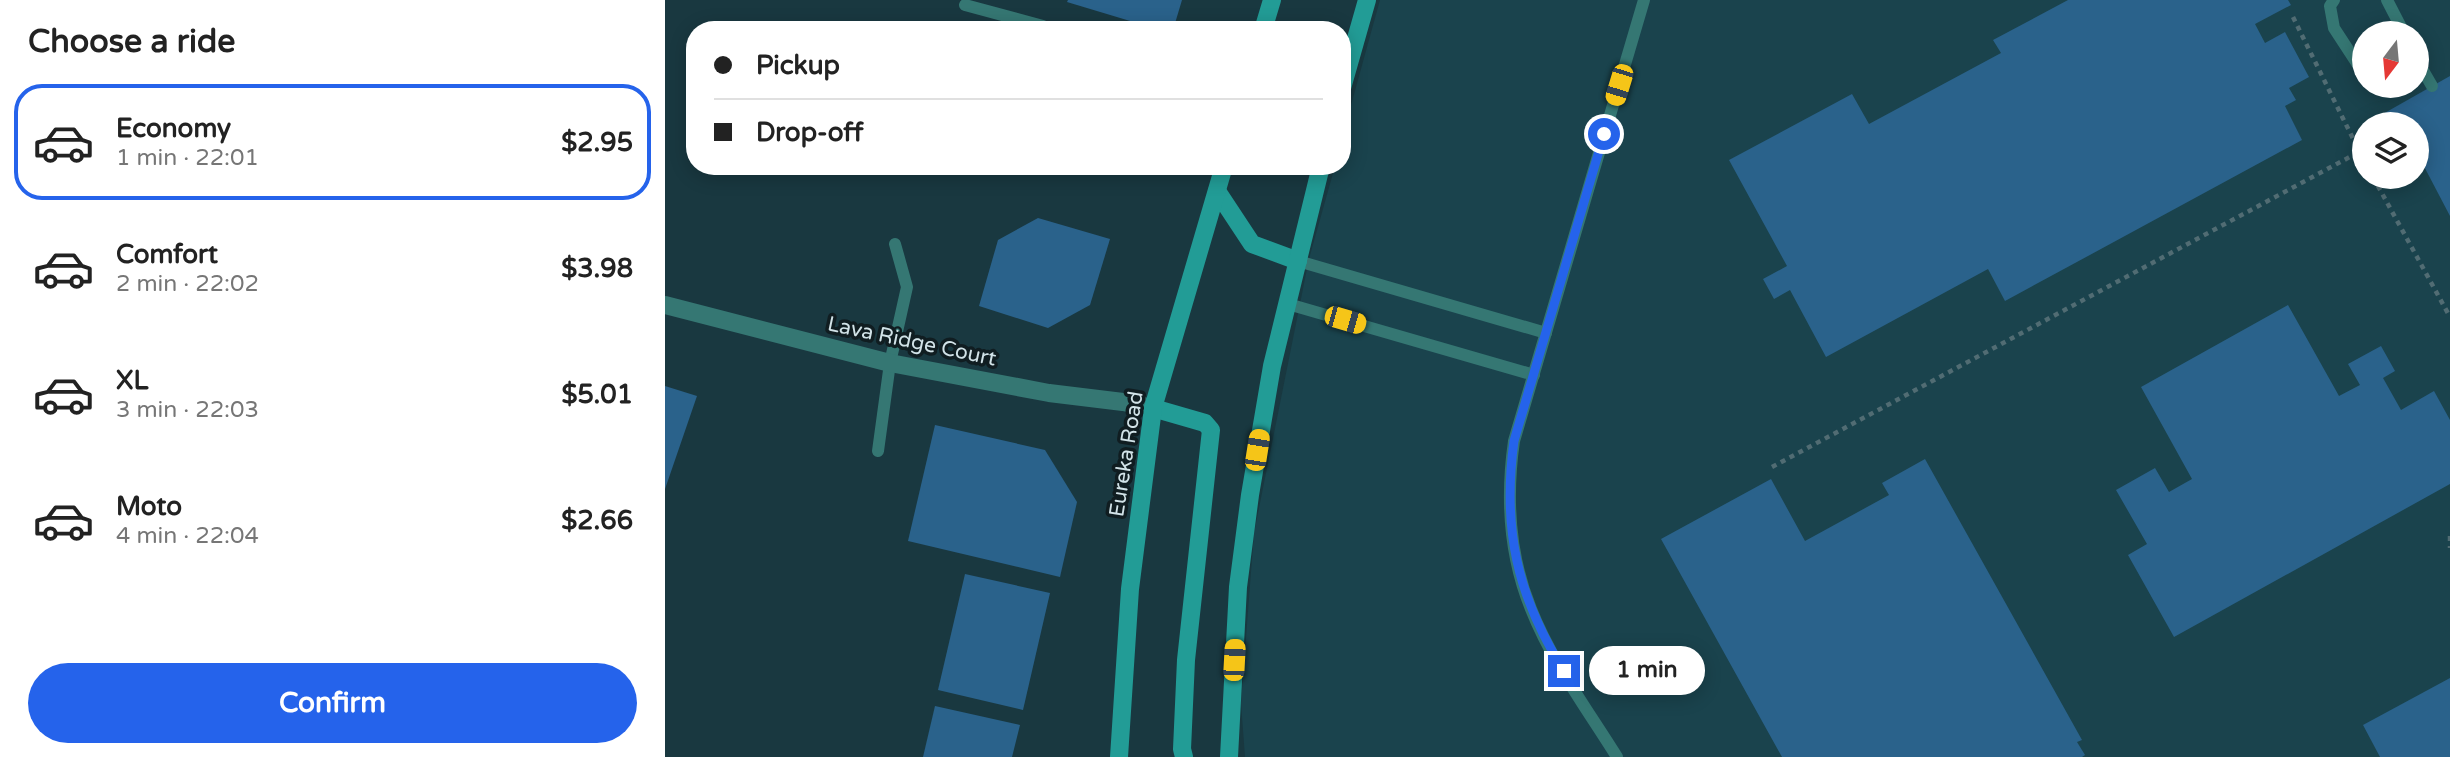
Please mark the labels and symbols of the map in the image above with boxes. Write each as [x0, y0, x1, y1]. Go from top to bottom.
north arrow [2352, 21, 2429, 98]
car [1603, 62, 1636, 108]
route start [1588, 118, 1620, 150]
car [1322, 304, 1369, 336]
street label: Lava Ridge Court [825, 311, 999, 372]
street label: Eureka Road [1104, 389, 1149, 519]
car [1244, 428, 1271, 472]
car [1223, 638, 1246, 682]
callout: 1 min [1588, 646, 1704, 696]
route end [1548, 655, 1580, 687]

